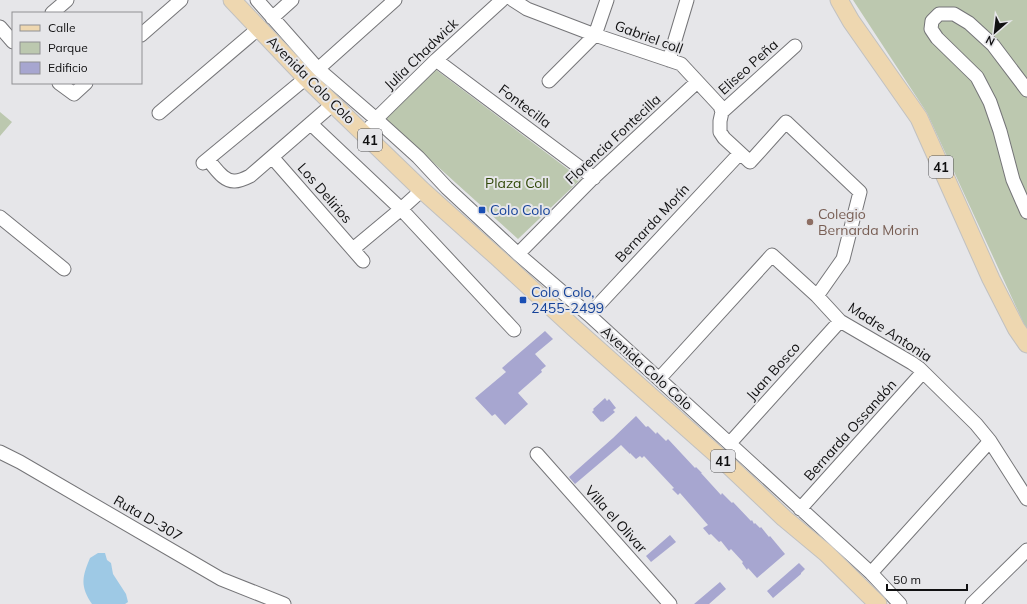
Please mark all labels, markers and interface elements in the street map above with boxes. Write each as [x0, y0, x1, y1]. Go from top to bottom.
legend [12, 12, 142, 84]
north arrow [975, 12, 1015, 52]
street label: Julia Chadwick [380, 14, 462, 94]
street label: Gabriel coll [612, 16, 686, 58]
text: Calle [48, 20, 75, 35]
street label: Avenida Colo Colo [263, 32, 359, 128]
text: N [983, 33, 997, 49]
street label: Eliseo Peña [714, 36, 782, 98]
text: Parque [48, 40, 88, 55]
text: Edificio [48, 60, 88, 75]
street label: Fontecilla [495, 80, 555, 132]
street label: Florencia Fontecilla [562, 90, 664, 188]
road number: 41 [358, 129, 382, 151]
road number: 41 [929, 156, 953, 178]
street label: Los Delirios [294, 159, 356, 227]
park label: Plaza Coll [485, 174, 549, 192]
street label: Bernarda Morín [611, 180, 693, 266]
place label: Colo Colo [490, 201, 550, 219]
marker: Colo Colo [477, 205, 487, 215]
place label: Colegio Bernarda Morin [818, 205, 919, 239]
marker: Colegio Bernarda Morin [805, 217, 815, 227]
place label: Colo Colo, 2455-2499 [531, 283, 604, 317]
marker: Colo Colo, 2455-2499 [518, 295, 528, 305]
street label: Madre Antonia [845, 298, 935, 366]
street label: Avenida Colo Colo [597, 322, 697, 414]
street label: Juan Bosco [742, 338, 804, 404]
street label: Bernarda Ossandón [800, 376, 900, 484]
road number: 41 [711, 450, 735, 472]
street label: Villa el Olivar [581, 482, 652, 557]
street label: Ruta D-307 [110, 491, 186, 545]
scale bar [887, 566, 967, 592]
text: 50 m [893, 572, 921, 587]

